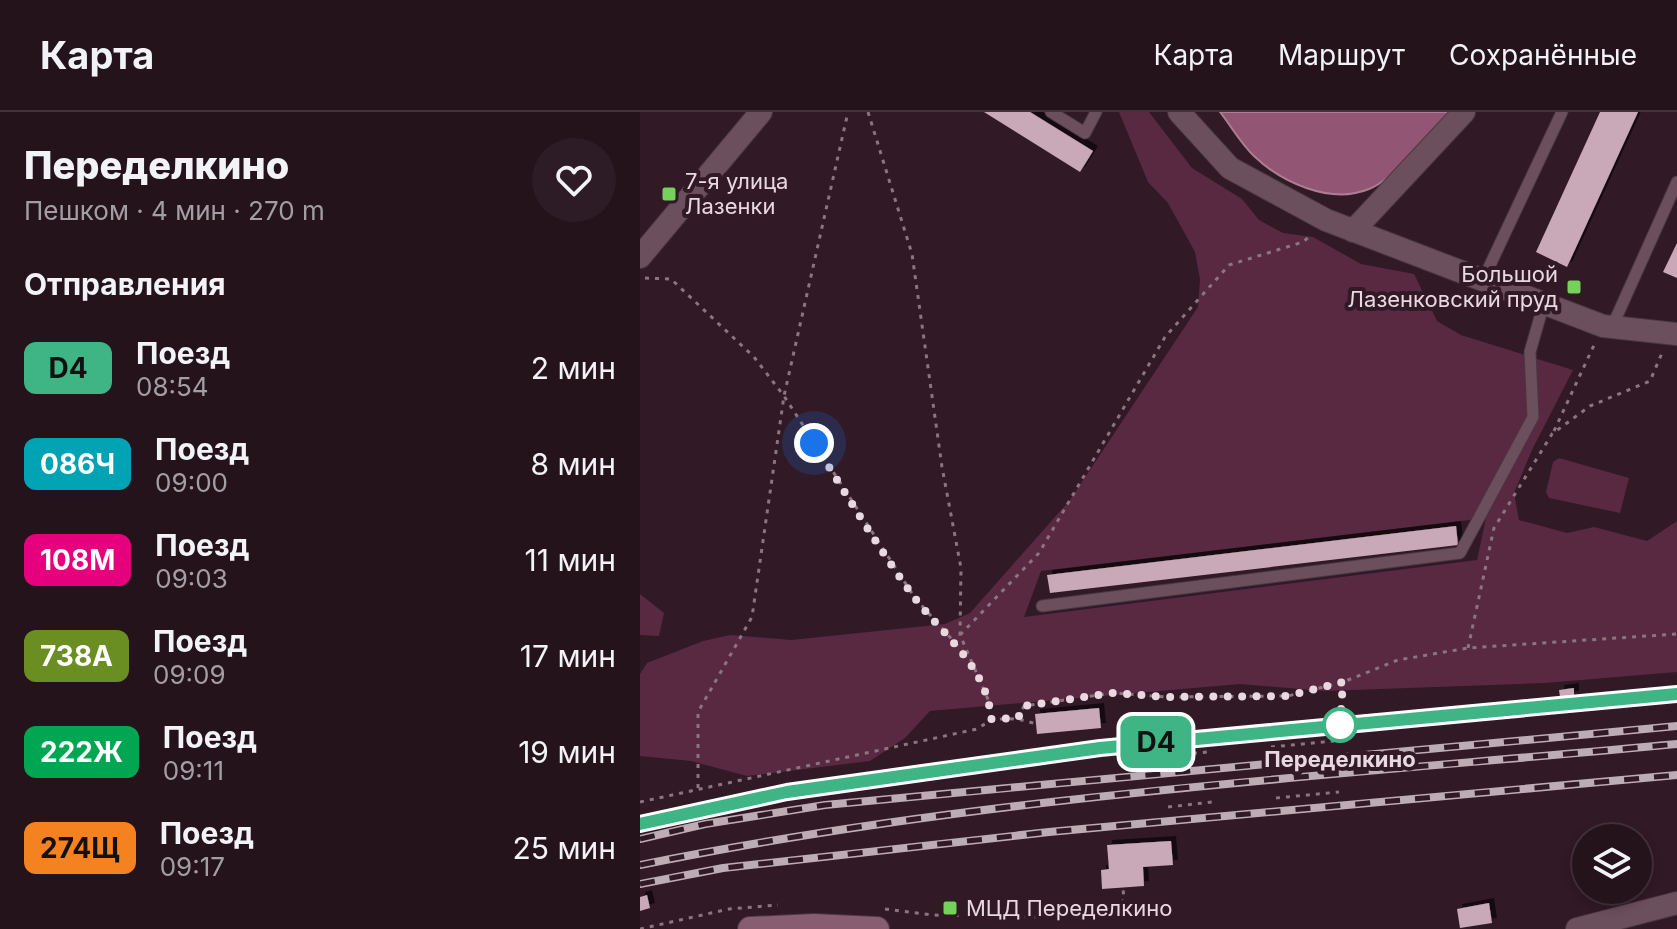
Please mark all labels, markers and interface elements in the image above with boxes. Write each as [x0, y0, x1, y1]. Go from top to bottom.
text: Карта [40, 32, 154, 78]
text: Карта [1154, 38, 1234, 72]
text: Маршрут [1278, 38, 1405, 72]
text: Сохранённые [1449, 38, 1637, 72]
button: heart [532, 138, 616, 222]
text: Переделкино [24, 142, 289, 188]
place label: 7-я улица Лазенки [685, 168, 788, 219]
marker: 7-я улица Лазенки [660, 185, 678, 203]
text: Пешком · 4 мин · 270 m [24, 195, 325, 226]
place label: Большой Лазенковский пруд [1348, 261, 1558, 312]
text: Отправления [24, 266, 226, 302]
marker: Большой Лазенковский пруд [1565, 278, 1583, 296]
text: Поезд [136, 335, 230, 371]
text: 2 мин [531, 350, 616, 386]
text: D4 [48, 351, 88, 385]
text: 08:54 [136, 371, 209, 402]
your location [794, 423, 834, 463]
text: Поезд [155, 431, 249, 467]
text: 8 мин [530, 446, 616, 482]
text: 086Ч [40, 447, 115, 481]
text: 09:00 [155, 467, 228, 498]
text: Поезд [155, 527, 250, 563]
text: 11 мин [525, 542, 616, 578]
text: 108М [40, 543, 115, 577]
text: 09:03 [155, 563, 228, 594]
text: Поезд [153, 623, 247, 659]
text: 17 мин [520, 638, 616, 674]
text: 738А [40, 639, 113, 673]
text: 09:09 [153, 659, 226, 690]
marker: Переделкино [1323, 708, 1357, 742]
line badge: D4 [1120, 716, 1192, 768]
text: Поезд [163, 719, 257, 755]
text: D4 [1136, 725, 1176, 759]
text: 19 мин [518, 734, 616, 770]
text: 222Ж [40, 735, 123, 769]
place label: Переделкино [1264, 746, 1416, 772]
text: 09:11 [163, 755, 224, 786]
text: Поезд [160, 815, 254, 851]
map controls [1572, 824, 1652, 904]
button: layers [1572, 824, 1652, 904]
text: 25 мин [512, 830, 616, 866]
text: 274Щ [40, 831, 120, 865]
text: 09:17 [160, 851, 225, 882]
place label: МЦД Переделкино [966, 895, 1172, 921]
marker: МЦД Переделкино [941, 899, 959, 917]

